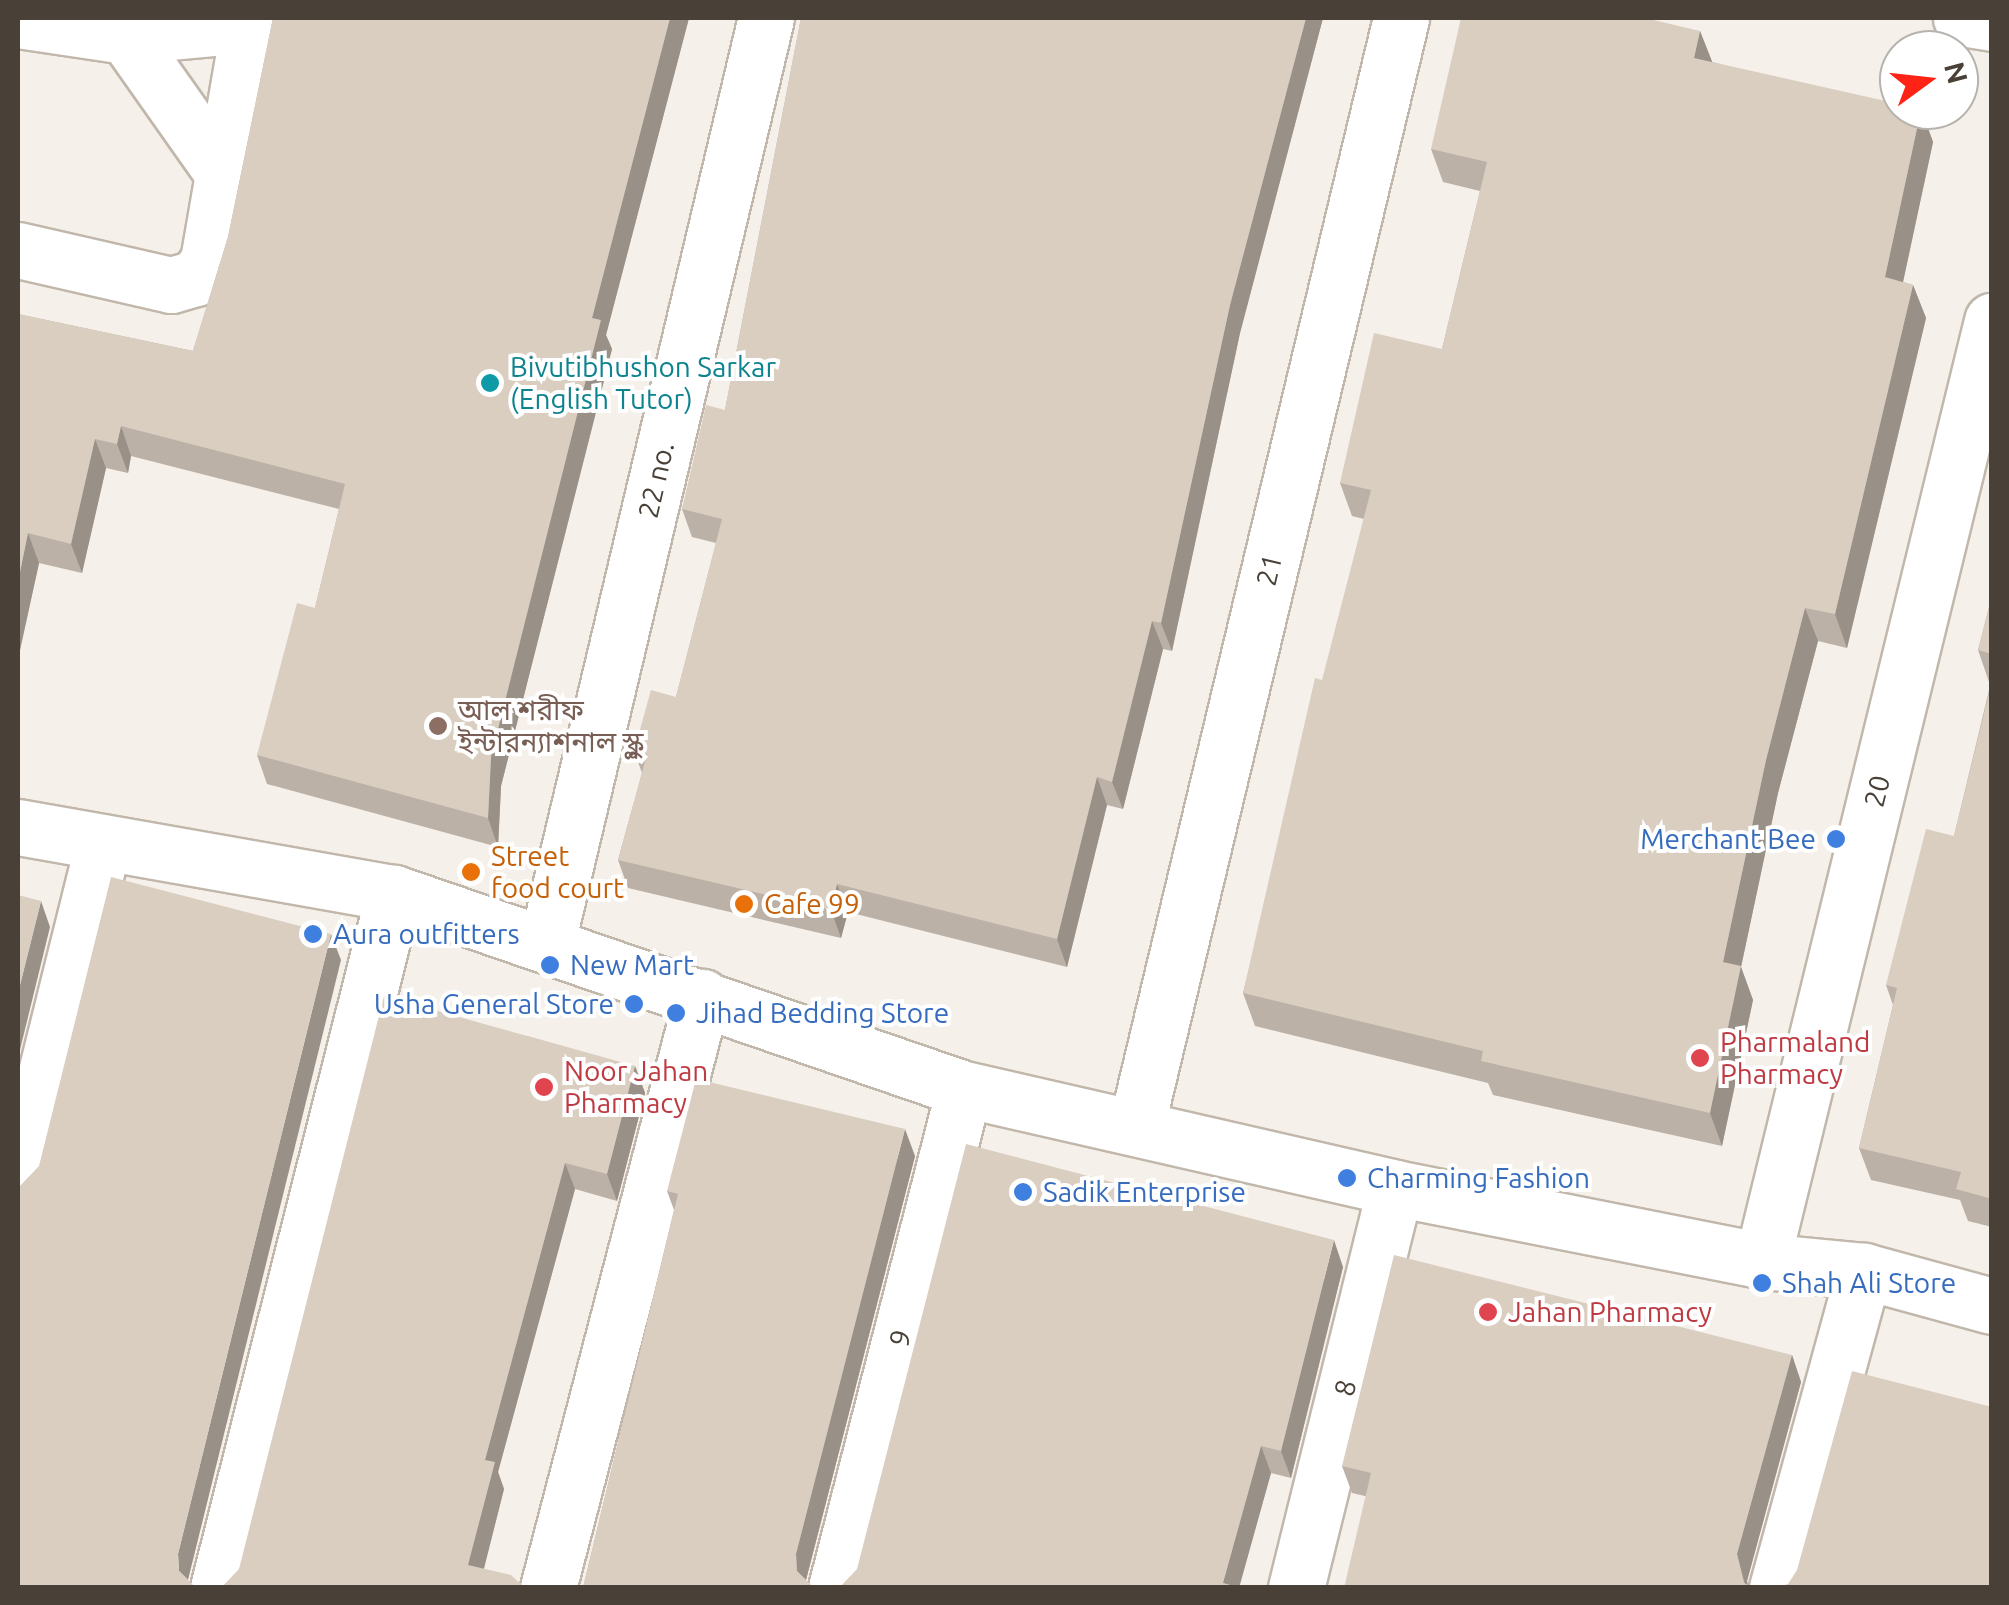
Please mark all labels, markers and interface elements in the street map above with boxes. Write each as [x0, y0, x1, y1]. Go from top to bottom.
north arrow [1879, 30, 1979, 130]
text: N [1939, 59, 1974, 87]
place label: Bivutibhushon Sarkar (English Tutor) [510, 350, 776, 416]
marker: Bivutibhushon Sarkar (English Tutor) [479, 372, 501, 394]
street label: 22 no. [631, 439, 681, 521]
street label: 21 [1249, 551, 1289, 589]
place label: আল শরীফ ইন্টারন্যাশনাল স্কুল [458, 693, 643, 759]
marker: আল শরীফ ইন্টারন্যাশনাল স্কুল [427, 715, 449, 737]
street label: 20 [1857, 772, 1897, 810]
place label: Merchant Bee [1640, 822, 1816, 856]
marker: Merchant Bee [1825, 828, 1847, 850]
place label: Street food court [491, 839, 624, 905]
marker: Street food court [460, 861, 482, 883]
place label: Cafe 99 [764, 887, 860, 921]
marker: Cafe 99 [733, 893, 755, 915]
place label: Aura outfitters [333, 917, 520, 951]
marker: Aura outfitters [302, 923, 324, 945]
place label: New Mart [570, 948, 694, 982]
marker: New Mart [539, 954, 561, 976]
place label: Usha General Store [374, 987, 614, 1021]
marker: Usha General Store [623, 993, 645, 1015]
place label: Jihad Bedding Store [696, 996, 949, 1030]
marker: Jihad Bedding Store [665, 1002, 687, 1024]
place label: Pharmaland Pharmacy [1720, 1025, 1870, 1091]
marker: Pharmaland Pharmacy [1689, 1047, 1711, 1069]
place label: Noor Jahan Pharmacy [564, 1054, 708, 1120]
marker: Noor Jahan Pharmacy [533, 1076, 555, 1098]
place label: Charming Fashion [1367, 1161, 1590, 1195]
marker: Charming Fashion [1336, 1167, 1358, 1189]
place label: Sadik Enterprise [1043, 1175, 1246, 1209]
marker: Sadik Enterprise [1012, 1181, 1034, 1203]
place label: Shah Ali Store [1782, 1266, 1956, 1300]
marker: Shah Ali Store [1751, 1272, 1773, 1294]
place label: Jahan Pharmacy [1508, 1295, 1712, 1329]
marker: Jahan Pharmacy [1477, 1301, 1499, 1323]
street label: 9 [882, 1326, 918, 1350]
street label: 8 [1327, 1376, 1363, 1400]

